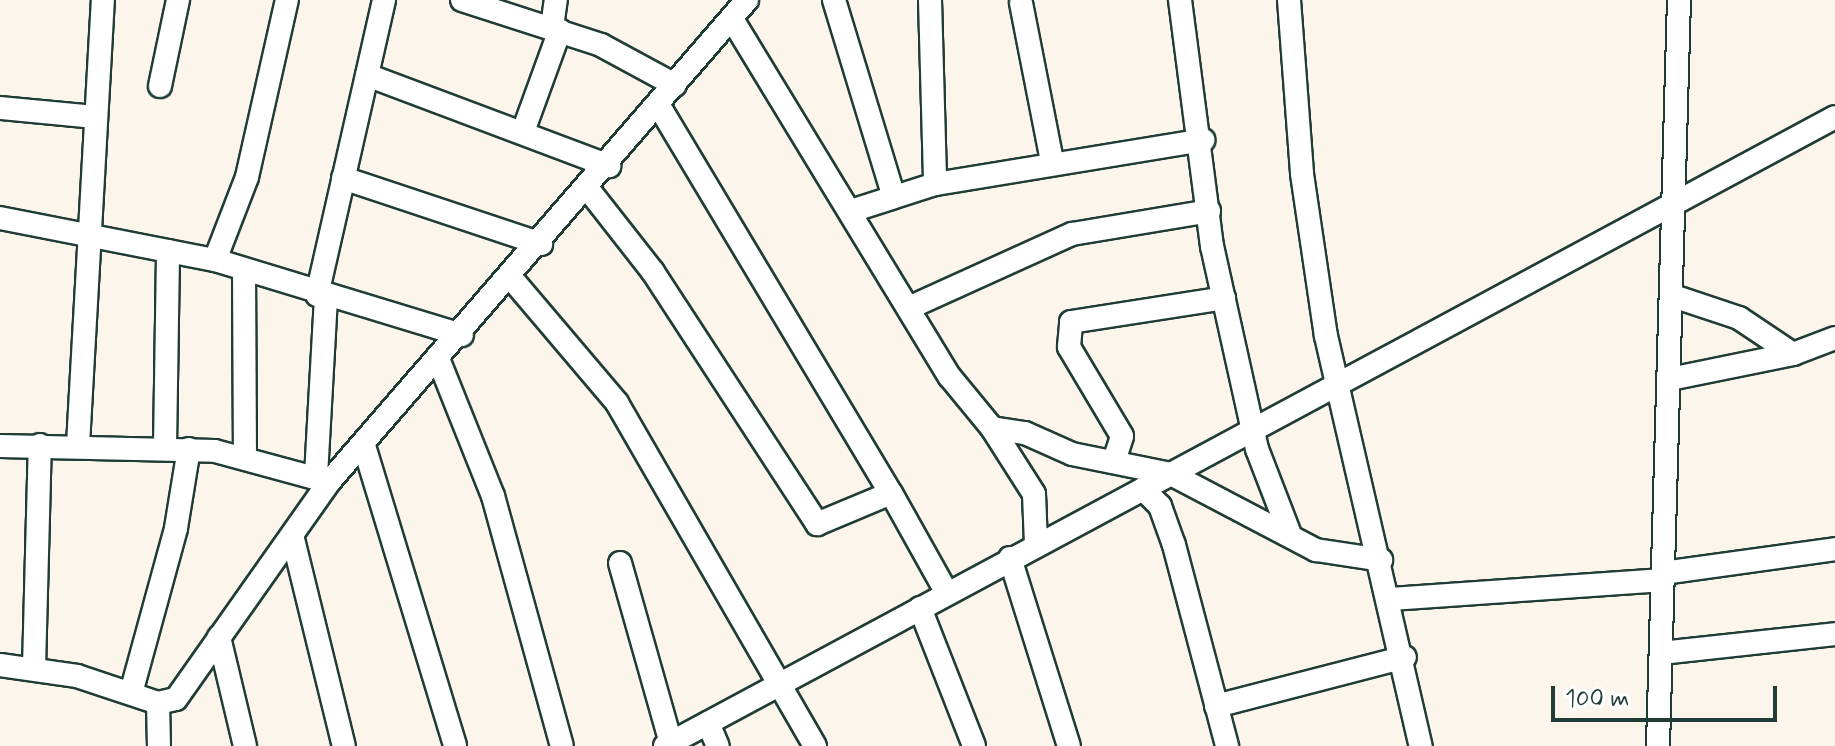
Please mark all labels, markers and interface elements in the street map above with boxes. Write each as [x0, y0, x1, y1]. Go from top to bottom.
scale bar [1555, 670, 1781, 720]
text: 100 m [1565, 684, 1629, 715]

